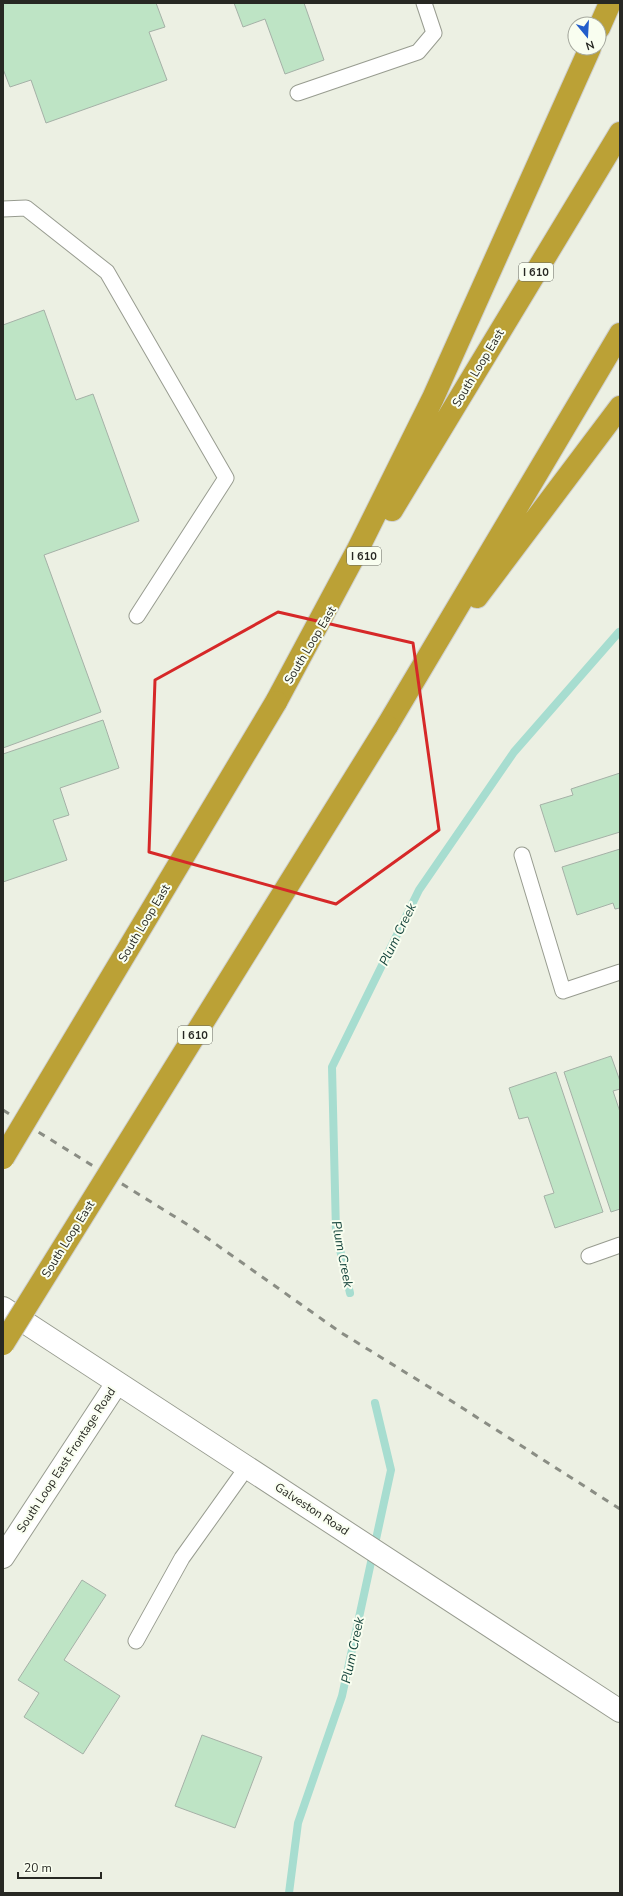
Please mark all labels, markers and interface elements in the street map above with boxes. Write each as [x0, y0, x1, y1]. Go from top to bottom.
north arrow [567, 16, 607, 56]
text: N [584, 37, 596, 53]
road number: I 610 [519, 263, 553, 281]
street label: South Loop East [448, 326, 508, 410]
road number: I 610 [347, 547, 381, 565]
street label: South Loop East [280, 603, 340, 687]
street label: South Loop East [114, 881, 174, 965]
water label: Plum Creek [375, 900, 421, 969]
road number: I 610 [178, 1026, 212, 1044]
street label: South Loop East [38, 1197, 99, 1281]
water label: Plum Creek [327, 1219, 357, 1290]
street label: South Loop East Frontage Road [13, 1384, 119, 1536]
street label: Galveston Road [272, 1479, 352, 1539]
water label: Plum Creek [337, 1615, 369, 1685]
scale bar [18, 1854, 101, 1880]
text: 20 m [24, 1860, 52, 1876]

